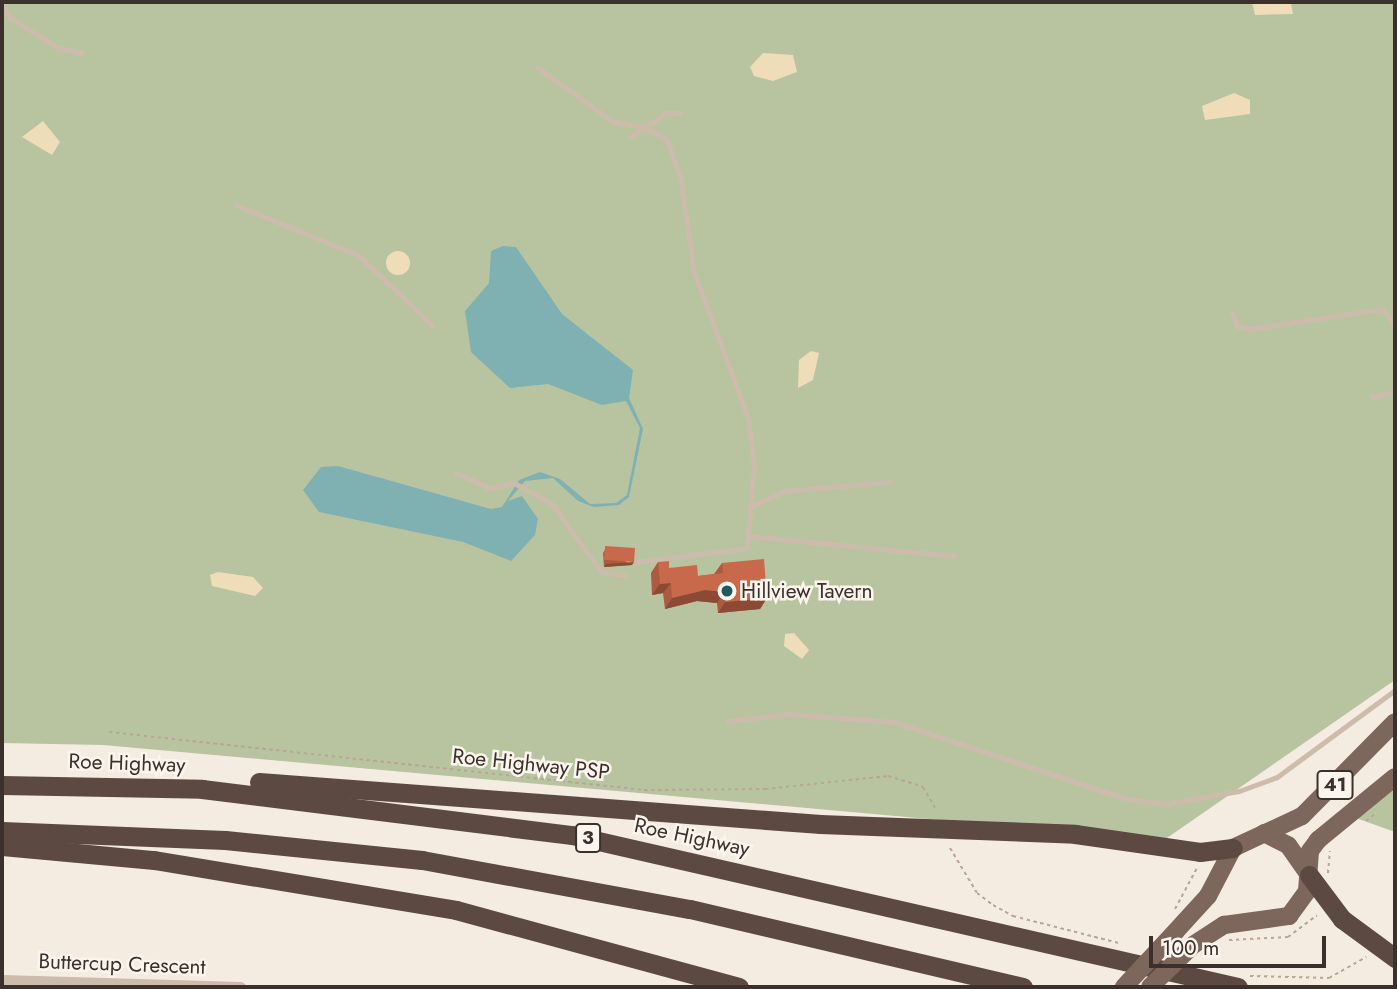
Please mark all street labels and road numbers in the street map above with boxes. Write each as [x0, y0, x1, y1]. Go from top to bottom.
street label: Roe Highway PSP [451, 743, 611, 785]
street label: Roe Highway [68, 748, 186, 778]
road number: 41 [1316, 770, 1354, 800]
street label: Roe Highway [632, 812, 752, 862]
road number: 3 [574, 822, 602, 853]
street label: Buttercup Crescent [38, 948, 206, 980]

